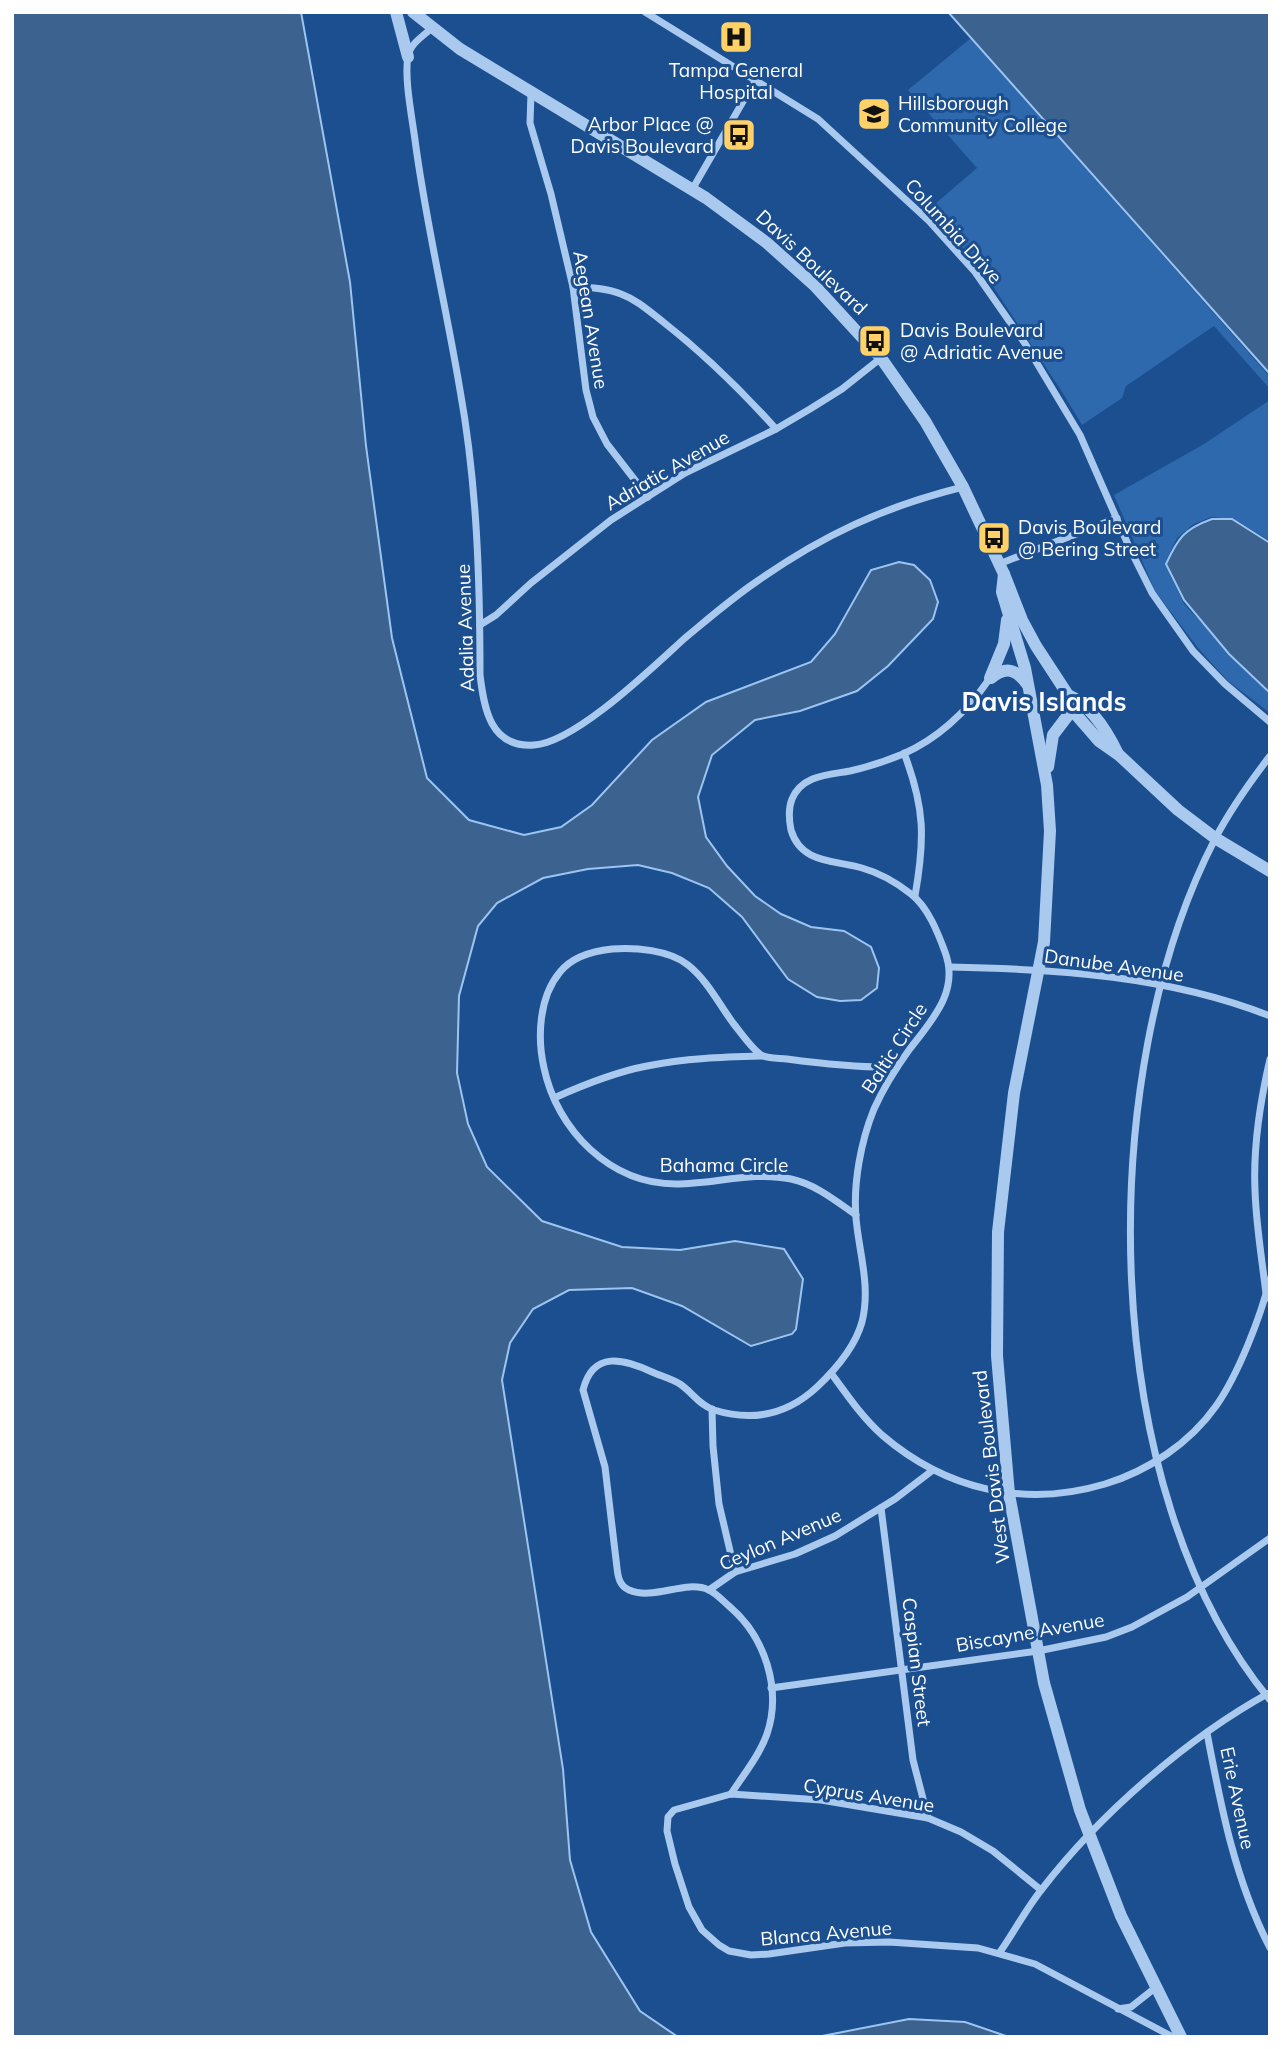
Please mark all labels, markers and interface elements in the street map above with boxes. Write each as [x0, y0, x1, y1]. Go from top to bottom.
hospital icon: Tampa General Hospital [717, 18, 755, 56]
place label: Tampa General Hospital [669, 58, 803, 104]
place label: Hillsborough Community College [898, 91, 1067, 137]
school or university icon: Hillsborough Community College [855, 95, 893, 133]
place label: Arbor Place @ Davis Boulevard [571, 112, 714, 158]
bus stop icon: Arbor Place @ Davis Boulevard [720, 116, 758, 154]
street label: Columbia Drive [900, 173, 1008, 289]
street label: Davis Boulevard [751, 204, 873, 320]
street label: Aegean Avenue [568, 249, 614, 391]
place label: Davis Boulevard @ Adriatic Avenue [900, 318, 1063, 364]
bus stop icon: Davis Boulevard @ Adriatic Avenue [856, 322, 894, 360]
street label: Adriatic Avenue [600, 425, 734, 515]
place label: Davis Boulevard @ Bering Street [1018, 515, 1161, 561]
bus stop icon: Davis Boulevard @ Bering Street [975, 519, 1013, 557]
street label: Adalia Avenue [451, 563, 479, 693]
district label: Davis Islands [961, 685, 1127, 718]
street label: Danube Avenue [1043, 943, 1185, 987]
street label: Baltic Circle [856, 998, 932, 1098]
street label: Bahama Circle [660, 1153, 788, 1177]
street label: West Davis Boulevard [967, 1369, 1015, 1565]
street label: Ceylon Avenue [715, 1503, 845, 1575]
street label: Caspian Street [897, 1596, 937, 1728]
street label: Biscayne Avenue [954, 1607, 1106, 1657]
street label: Erie Avenue [1215, 1745, 1261, 1851]
street label: Cyprus Avenue [802, 1773, 936, 1817]
street label: Blanca Avenue [759, 1915, 893, 1951]

